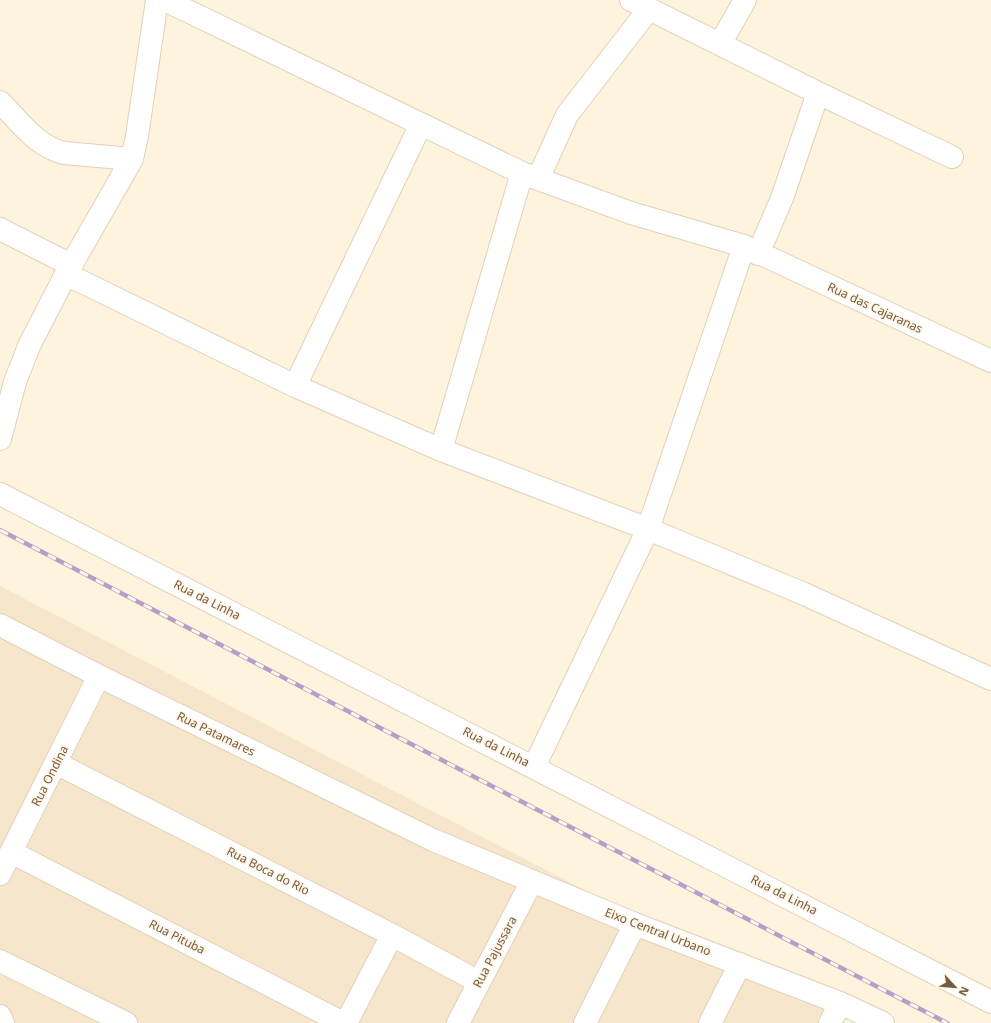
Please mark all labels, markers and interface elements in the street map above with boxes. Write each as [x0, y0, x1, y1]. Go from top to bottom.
street label: Rua das Cajaranas [825, 278, 926, 337]
street label: Rua da Linha [171, 575, 244, 624]
street label: Rua Patamares [174, 707, 258, 760]
street label: Rua da Linha [460, 722, 533, 771]
street label: Rua Ondina [27, 742, 72, 809]
street label: Rua Boca do Rio [224, 842, 313, 899]
street label: Rua da Linha [748, 870, 821, 919]
street label: Eixo Central Urbano [603, 903, 714, 960]
street label: Rua Pajussara [469, 913, 521, 991]
street label: Rua Pituba [146, 915, 208, 958]
north arrow [935, 967, 975, 1007]
text: N [956, 984, 973, 999]

